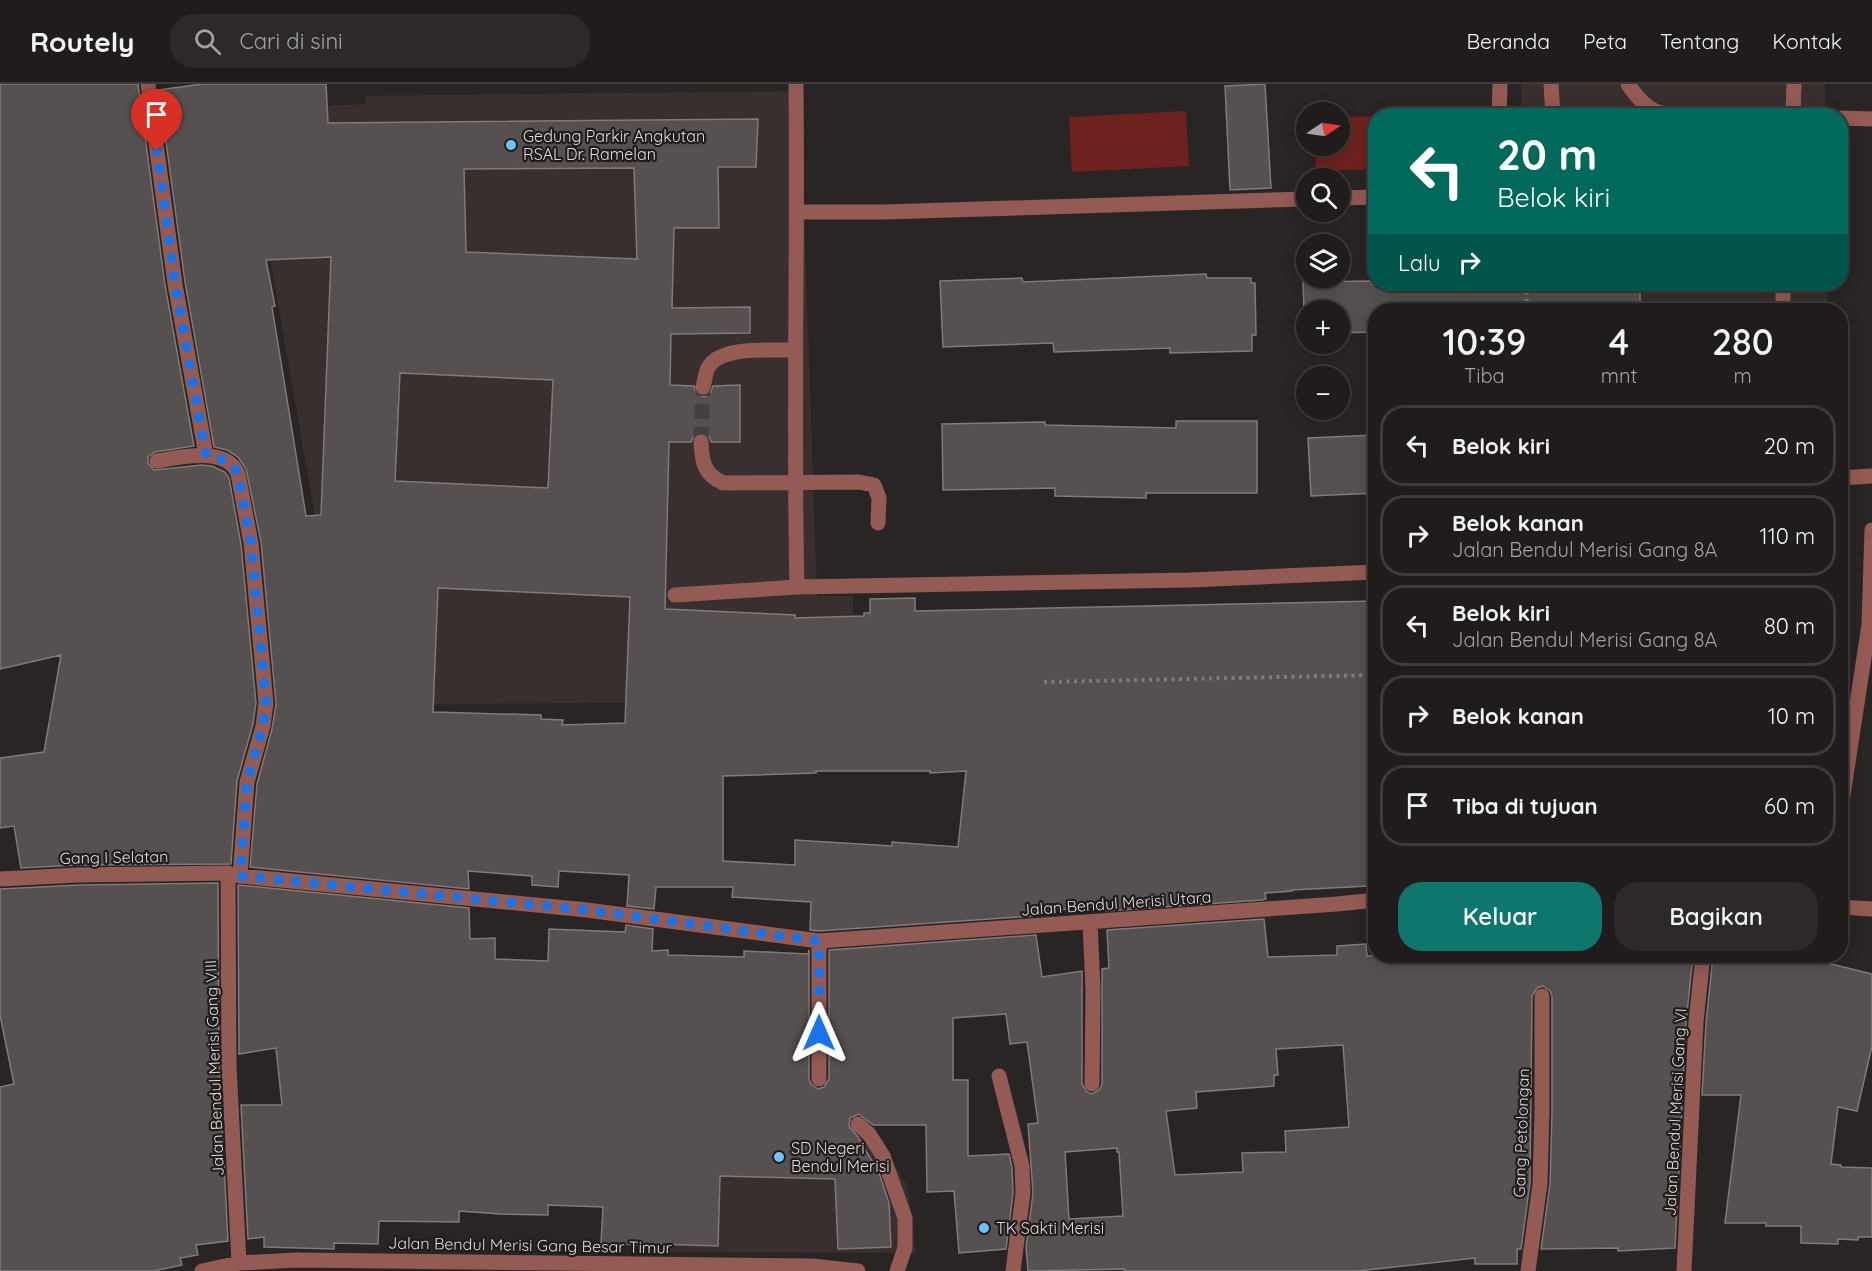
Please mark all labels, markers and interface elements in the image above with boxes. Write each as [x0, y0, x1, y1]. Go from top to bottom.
search box [170, 14, 590, 68]
text: Routely [30, 24, 134, 59]
icon: search [191, 25, 224, 58]
text: Cari di sini [239, 27, 343, 55]
text: Beranda [1466, 28, 1550, 54]
text: Peta [1583, 28, 1627, 54]
text: Tentang [1660, 28, 1739, 54]
text: Kontak [1772, 28, 1842, 54]
pin [131, 89, 182, 151]
icon: arrive [140, 98, 173, 131]
north arrow [1296, 102, 1350, 156]
map controls [1296, 102, 1350, 420]
place label: Gedung Parkir Angkutan RSAL Dr. Ramelan [523, 126, 705, 164]
text: 20 m [1497, 128, 1597, 181]
icon: left [1398, 132, 1476, 210]
marker: Gedung Parkir Angkutan RSAL Dr. Ramelan [504, 138, 518, 152]
button: search [1296, 168, 1350, 222]
text: Belok kiri [1497, 180, 1610, 214]
button: layers [1296, 234, 1350, 288]
icon: right [1453, 246, 1486, 279]
text: Lalu [1398, 249, 1441, 277]
button: + [1296, 300, 1350, 354]
text: 10:39 [1442, 319, 1526, 364]
text: 4 [1609, 319, 1629, 364]
text: 280 [1712, 319, 1774, 364]
text: Tiba [1464, 363, 1505, 388]
text: mnt [1601, 363, 1637, 388]
text: m [1734, 363, 1752, 388]
button: − [1296, 366, 1350, 420]
icon: left [1401, 429, 1434, 462]
text: Belok kiri [1452, 432, 1550, 460]
text: 20 m [1764, 432, 1815, 460]
text: Belok kanan [1452, 509, 1584, 537]
icon: right [1401, 519, 1434, 552]
text: 110 m [1760, 522, 1815, 550]
text: Jalan Bendul Merisi Gang 8A [1452, 537, 1718, 562]
text: Belok kiri [1452, 599, 1550, 627]
icon: left [1401, 609, 1434, 642]
text: 80 m [1764, 612, 1815, 640]
text: Jalan Bendul Merisi Gang 8A [1452, 627, 1718, 652]
icon: right [1401, 699, 1434, 732]
text: Belok kanan [1452, 702, 1584, 730]
text: 10 m [1768, 702, 1815, 730]
icon: arrive [1401, 789, 1434, 822]
text: Tiba di tujuan [1452, 792, 1598, 820]
text: 60 m [1764, 792, 1815, 820]
street label: Gang I Selatan [59, 846, 169, 868]
button: Keluar [1398, 882, 1602, 951]
button: Bagikan [1614, 882, 1818, 951]
street label: Jalan Bendul Merisi Utara [1020, 886, 1212, 920]
street label: Jalan Bendul Merisi Gang VIII [200, 960, 228, 1176]
position arrow [787, 1001, 851, 1065]
street label: Jalan Bendul Merisi Gang VI [1660, 1008, 1690, 1216]
street label: Gang Petolongan [1509, 1068, 1533, 1198]
place label: SD Negeri Bendul Merisi [791, 1138, 890, 1176]
marker: SD Negeri Bendul Merisi [772, 1150, 786, 1164]
place label: TK Sakti Merisi [996, 1218, 1104, 1238]
marker: TK Sakti Merisi [977, 1221, 991, 1235]
street label: Jalan Bendul Merisi Gang Besar Timur [388, 1233, 672, 1257]

